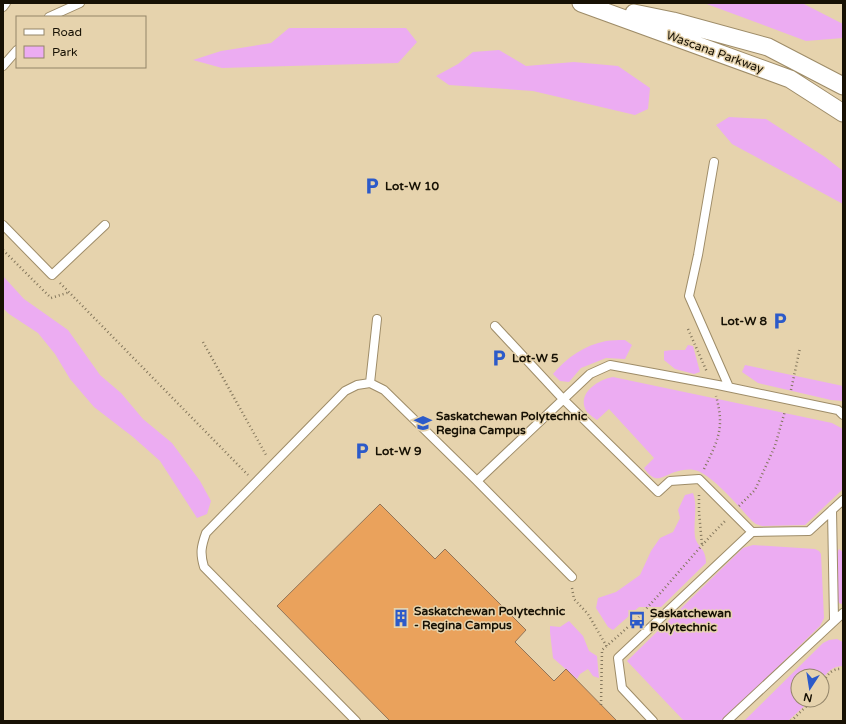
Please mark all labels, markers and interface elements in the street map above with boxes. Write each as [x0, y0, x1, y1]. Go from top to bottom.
legend [16, 16, 146, 68]
text: Road [52, 25, 82, 39]
street label: Wascana Parkway [664, 28, 766, 76]
text: Park [52, 45, 78, 59]
parking icon: Lot-W 10 [362, 176, 382, 196]
place label: Lot-W 10 [385, 179, 439, 193]
parking icon: Lot-W 8 [770, 311, 790, 331]
place label: Lot-W 8 [721, 314, 767, 328]
parking icon: Lot-W 5 [489, 348, 509, 368]
place label: Lot-W 5 [512, 351, 559, 365]
place label: Saskatchewan Polytechnic Regina Campus [436, 409, 588, 438]
school or university icon: Saskatchewan Polytechnic Regina Campus [413, 413, 433, 433]
parking icon: Lot-W 9 [352, 441, 372, 461]
place label: Lot-W 9 [375, 444, 422, 458]
place label: Saskatchewan Polytechnic - Regina Campus [414, 604, 566, 633]
place label: Saskatchewan Polytechnic [650, 606, 731, 635]
building icon: Saskatchewan Polytechnic - Regina Campus [391, 608, 411, 628]
bus stop icon: Saskatchewan Polytechnic [627, 610, 647, 630]
north arrow [790, 668, 830, 708]
text: N [802, 690, 814, 705]

